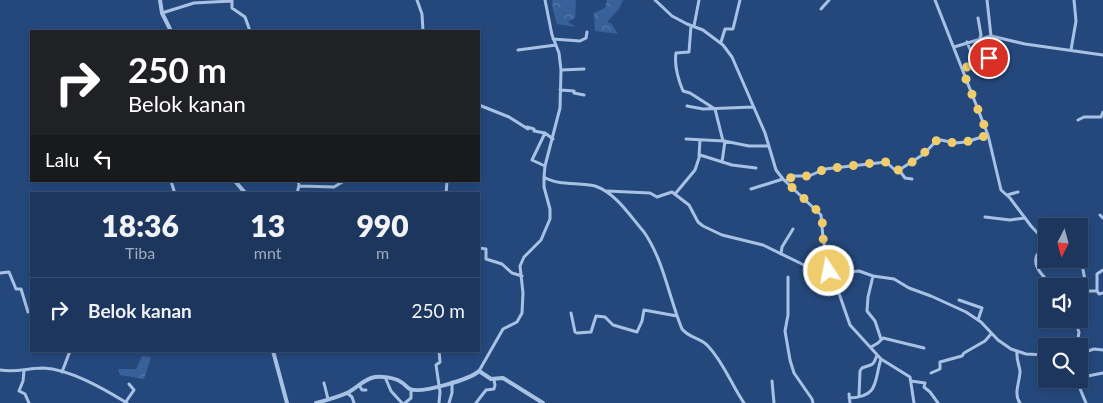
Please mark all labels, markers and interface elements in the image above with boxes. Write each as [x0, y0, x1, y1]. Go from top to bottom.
pin [968, 37, 1010, 79]
icon: arrive [975, 44, 1003, 72]
text: 250 m [128, 48, 227, 90]
icon: right [45, 50, 110, 115]
text: Belok kanan [128, 90, 246, 117]
icon: left [89, 145, 117, 173]
text: Lalu [45, 148, 79, 171]
text: 18:36 [101, 207, 179, 243]
text: 13 [250, 207, 285, 243]
text: 990 [356, 207, 409, 243]
north arrow [1038, 218, 1088, 268]
map controls [1038, 218, 1088, 388]
text: Tiba [125, 243, 155, 262]
text: mnt [254, 243, 282, 262]
text: m [376, 243, 389, 262]
position arrow [802, 244, 854, 296]
button: sound [1038, 278, 1088, 328]
icon: right [45, 296, 73, 324]
text: Belok kanan [88, 299, 192, 322]
text: 250 m [411, 299, 465, 322]
button: search [1038, 338, 1088, 388]

